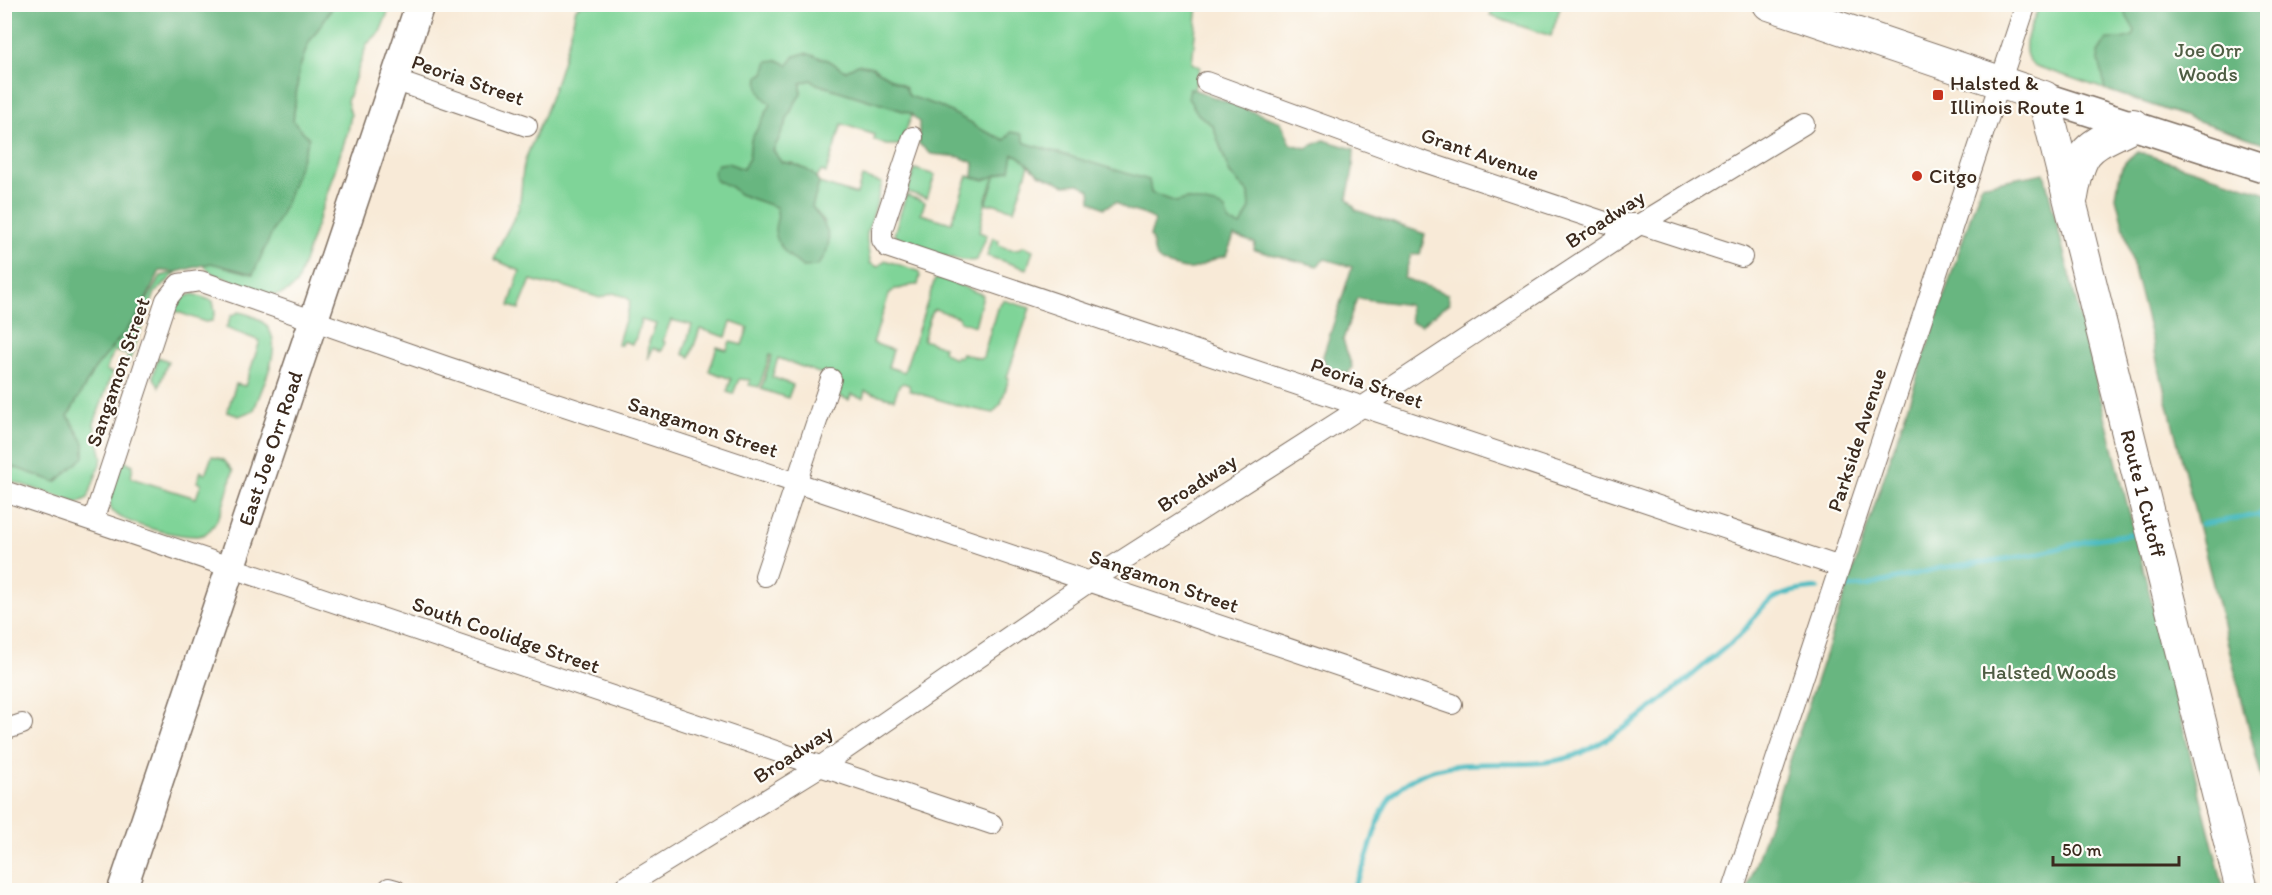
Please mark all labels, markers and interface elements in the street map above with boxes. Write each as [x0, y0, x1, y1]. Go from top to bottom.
park label: Joe Orr Woods [2175, 37, 2241, 86]
street label: Peoria Street [409, 49, 528, 110]
place label: Halsted & Illinois Route 1 [1950, 70, 2085, 119]
marker: Halsted & Illinois Route 1 [1931, 88, 1945, 102]
street label: Grant Avenue [1418, 122, 1543, 185]
place label: Citgo [1929, 163, 1977, 188]
marker: Citgo [1910, 169, 1924, 183]
street label: Broadway [1560, 184, 1649, 253]
street label: Sangamon Street [80, 294, 155, 450]
street label: Peoria Street [1308, 352, 1427, 413]
street label: Parkside Avenue [1822, 365, 1891, 515]
street label: East Joe Orr Road [232, 367, 308, 529]
street label: Sangamon Street [625, 390, 781, 463]
street label: Route 1 Cutoff [2116, 427, 2172, 561]
street label: Broadway [1152, 448, 1241, 517]
street label: Sangamon Street [1086, 543, 1242, 618]
street label: South Coolidge Street [409, 591, 603, 678]
park label: Halsted Woods [1981, 659, 2117, 684]
street label: Broadway [748, 719, 837, 788]
scale bar [2053, 829, 2179, 867]
text: 50 m [2062, 839, 2102, 861]

